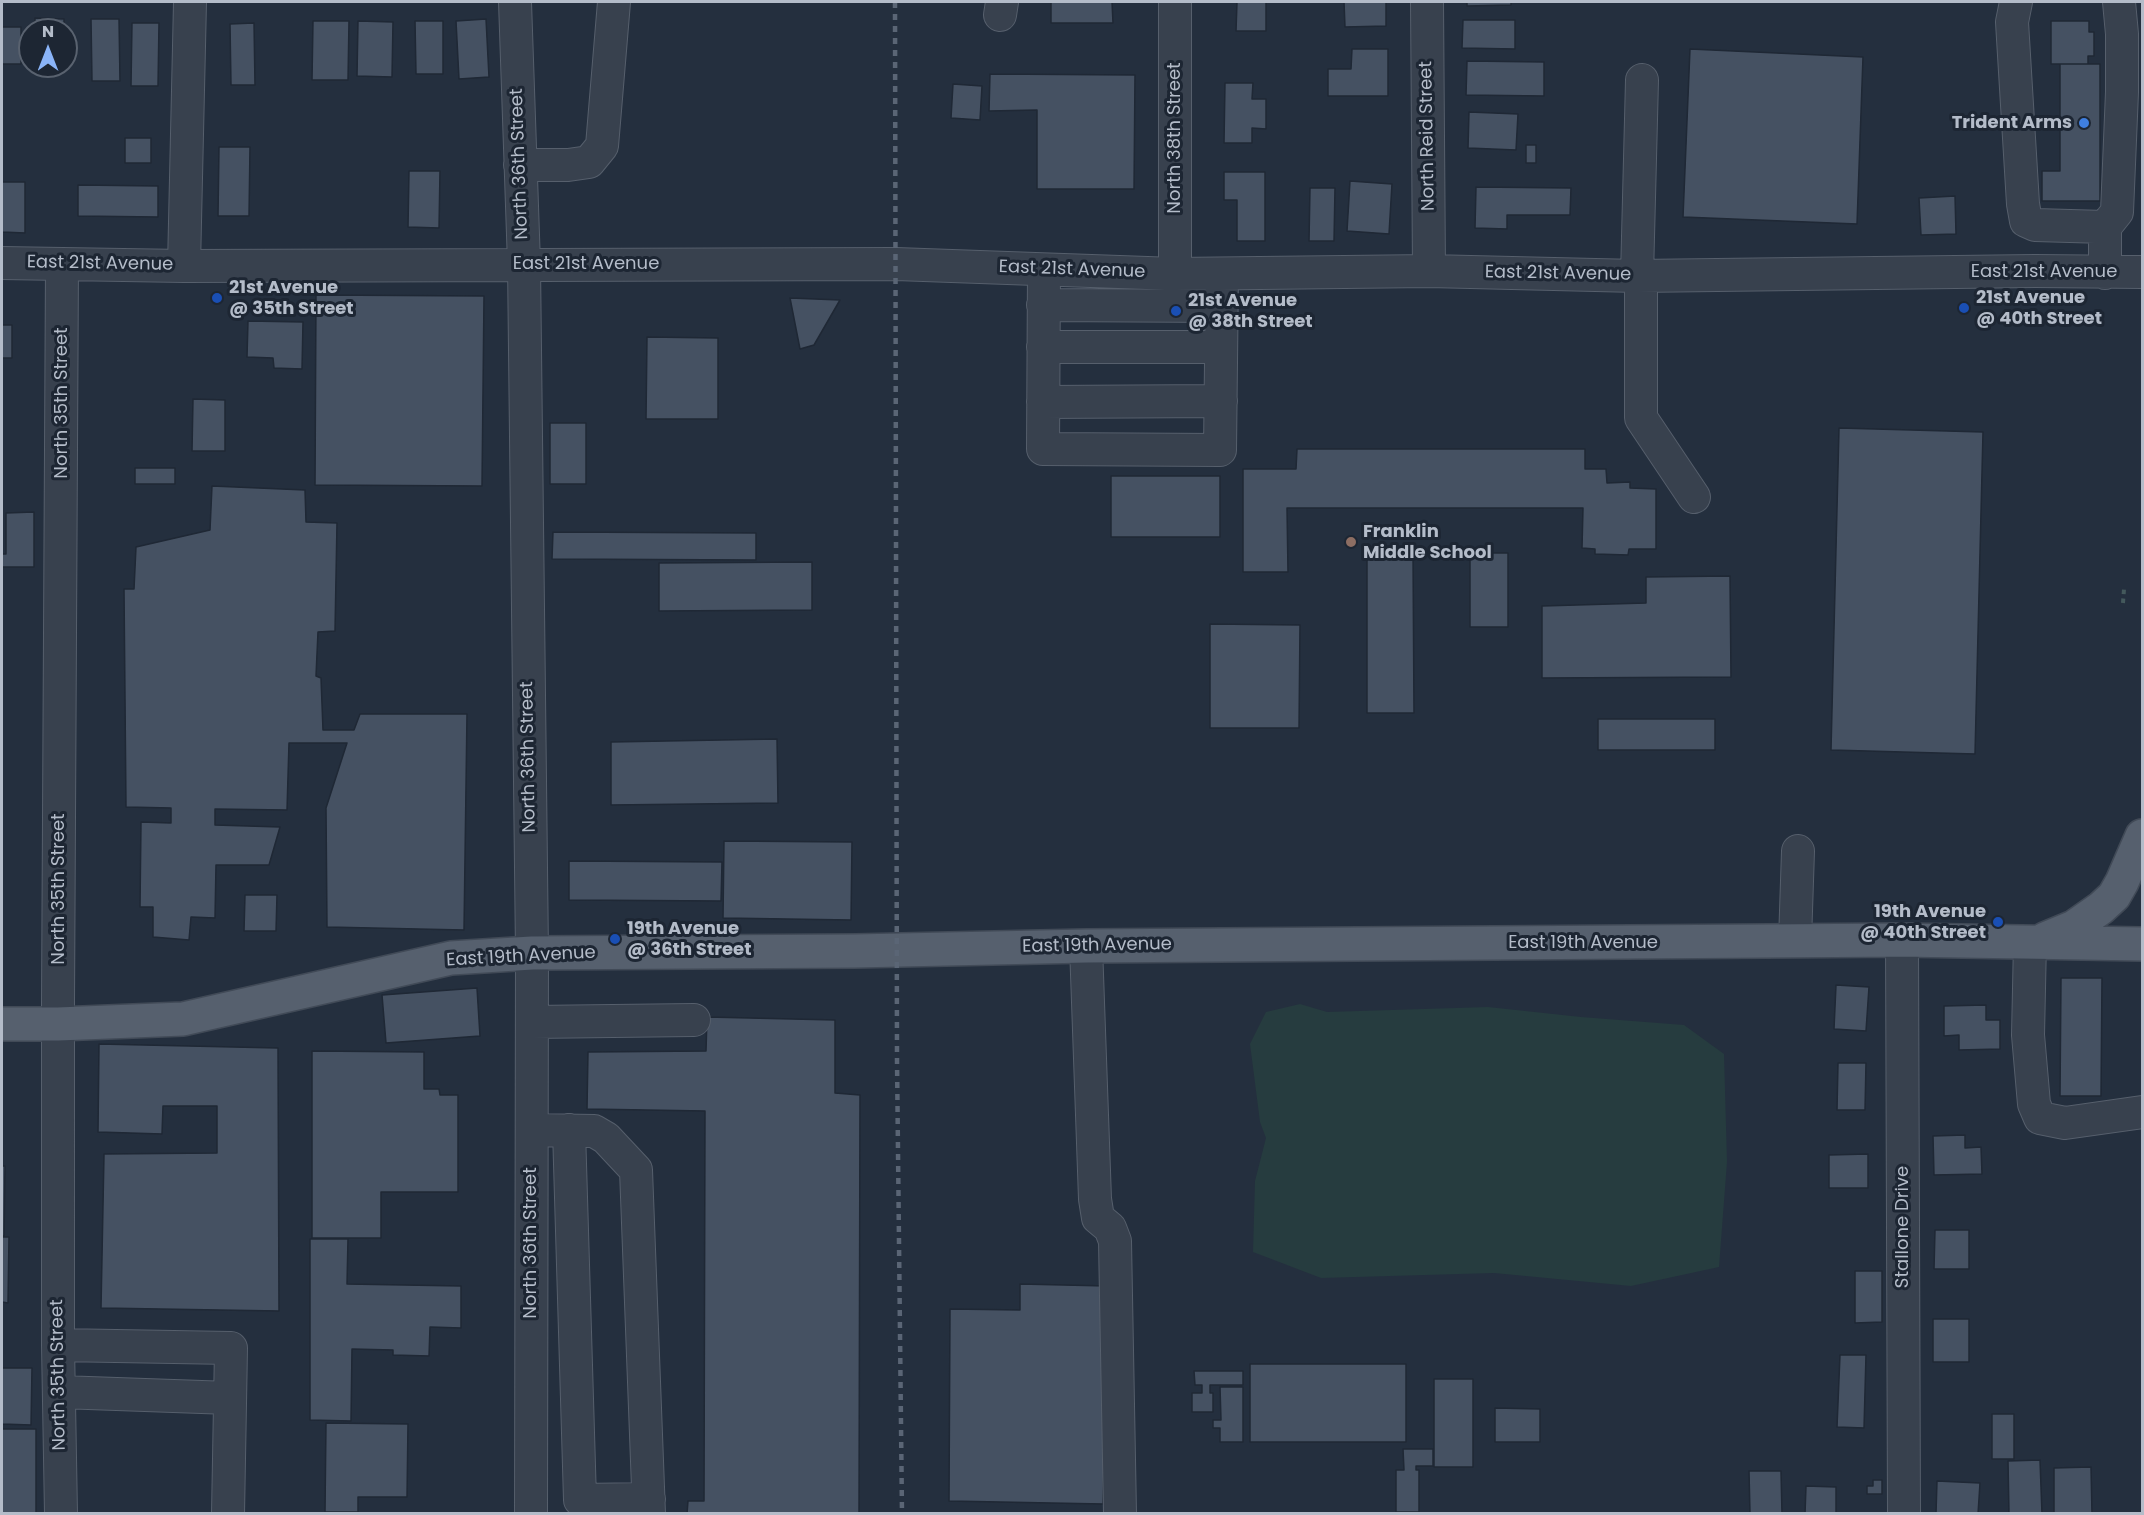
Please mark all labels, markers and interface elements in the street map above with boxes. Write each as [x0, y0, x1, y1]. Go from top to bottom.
north arrow [18, 18, 78, 78]
text: N [42, 20, 54, 43]
street label: North Reid Street [1416, 61, 1440, 211]
street label: North 38th Street [1164, 62, 1186, 214]
street label: North 36th Street [507, 88, 533, 240]
place label: Trident Arms [1952, 112, 2072, 134]
marker: Trident Arms [2077, 116, 2091, 130]
street label: East 21st Avenue [27, 252, 173, 276]
street label: East 21st Avenue [513, 253, 659, 275]
street label: East 21st Avenue [998, 257, 1146, 283]
street label: East 21st Avenue [1971, 261, 2117, 283]
street label: East 21st Avenue [1485, 262, 1631, 286]
place label: 21st Avenue @ 35th Street [229, 277, 354, 320]
place label: 21st Avenue @ 40th Street [1976, 287, 2102, 330]
place label: 21st Avenue @ 38th Street [1188, 290, 1313, 332]
marker: 21st Avenue @ 35th Street [210, 291, 224, 305]
marker: 21st Avenue @ 40th Street [1957, 301, 1971, 315]
marker: 21st Avenue @ 38th Street [1169, 304, 1183, 318]
street label: North 35th Street [51, 327, 73, 479]
place label: Franklin Middle School [1363, 521, 1492, 564]
marker: Franklin Middle School [1344, 535, 1358, 549]
street label: North 36th Street [517, 681, 541, 833]
street label: North 35th Street [48, 813, 70, 965]
place label: 19th Avenue @ 40th Street [1860, 901, 1986, 944]
marker: 19th Avenue @ 40th Street [1991, 915, 2005, 929]
place label: 19th Avenue @ 36th Street [627, 918, 751, 960]
marker: 19th Avenue @ 36th Street [608, 932, 622, 946]
street label: East 19th Avenue [1508, 932, 1658, 954]
street label: East 19th Avenue [1022, 934, 1172, 958]
street label: East 19th Avenue [446, 942, 596, 972]
street label: Stallone Drive [1892, 1166, 1914, 1288]
street label: North 36th Street [520, 1167, 542, 1319]
street label: North 35th Street [47, 1299, 71, 1451]

